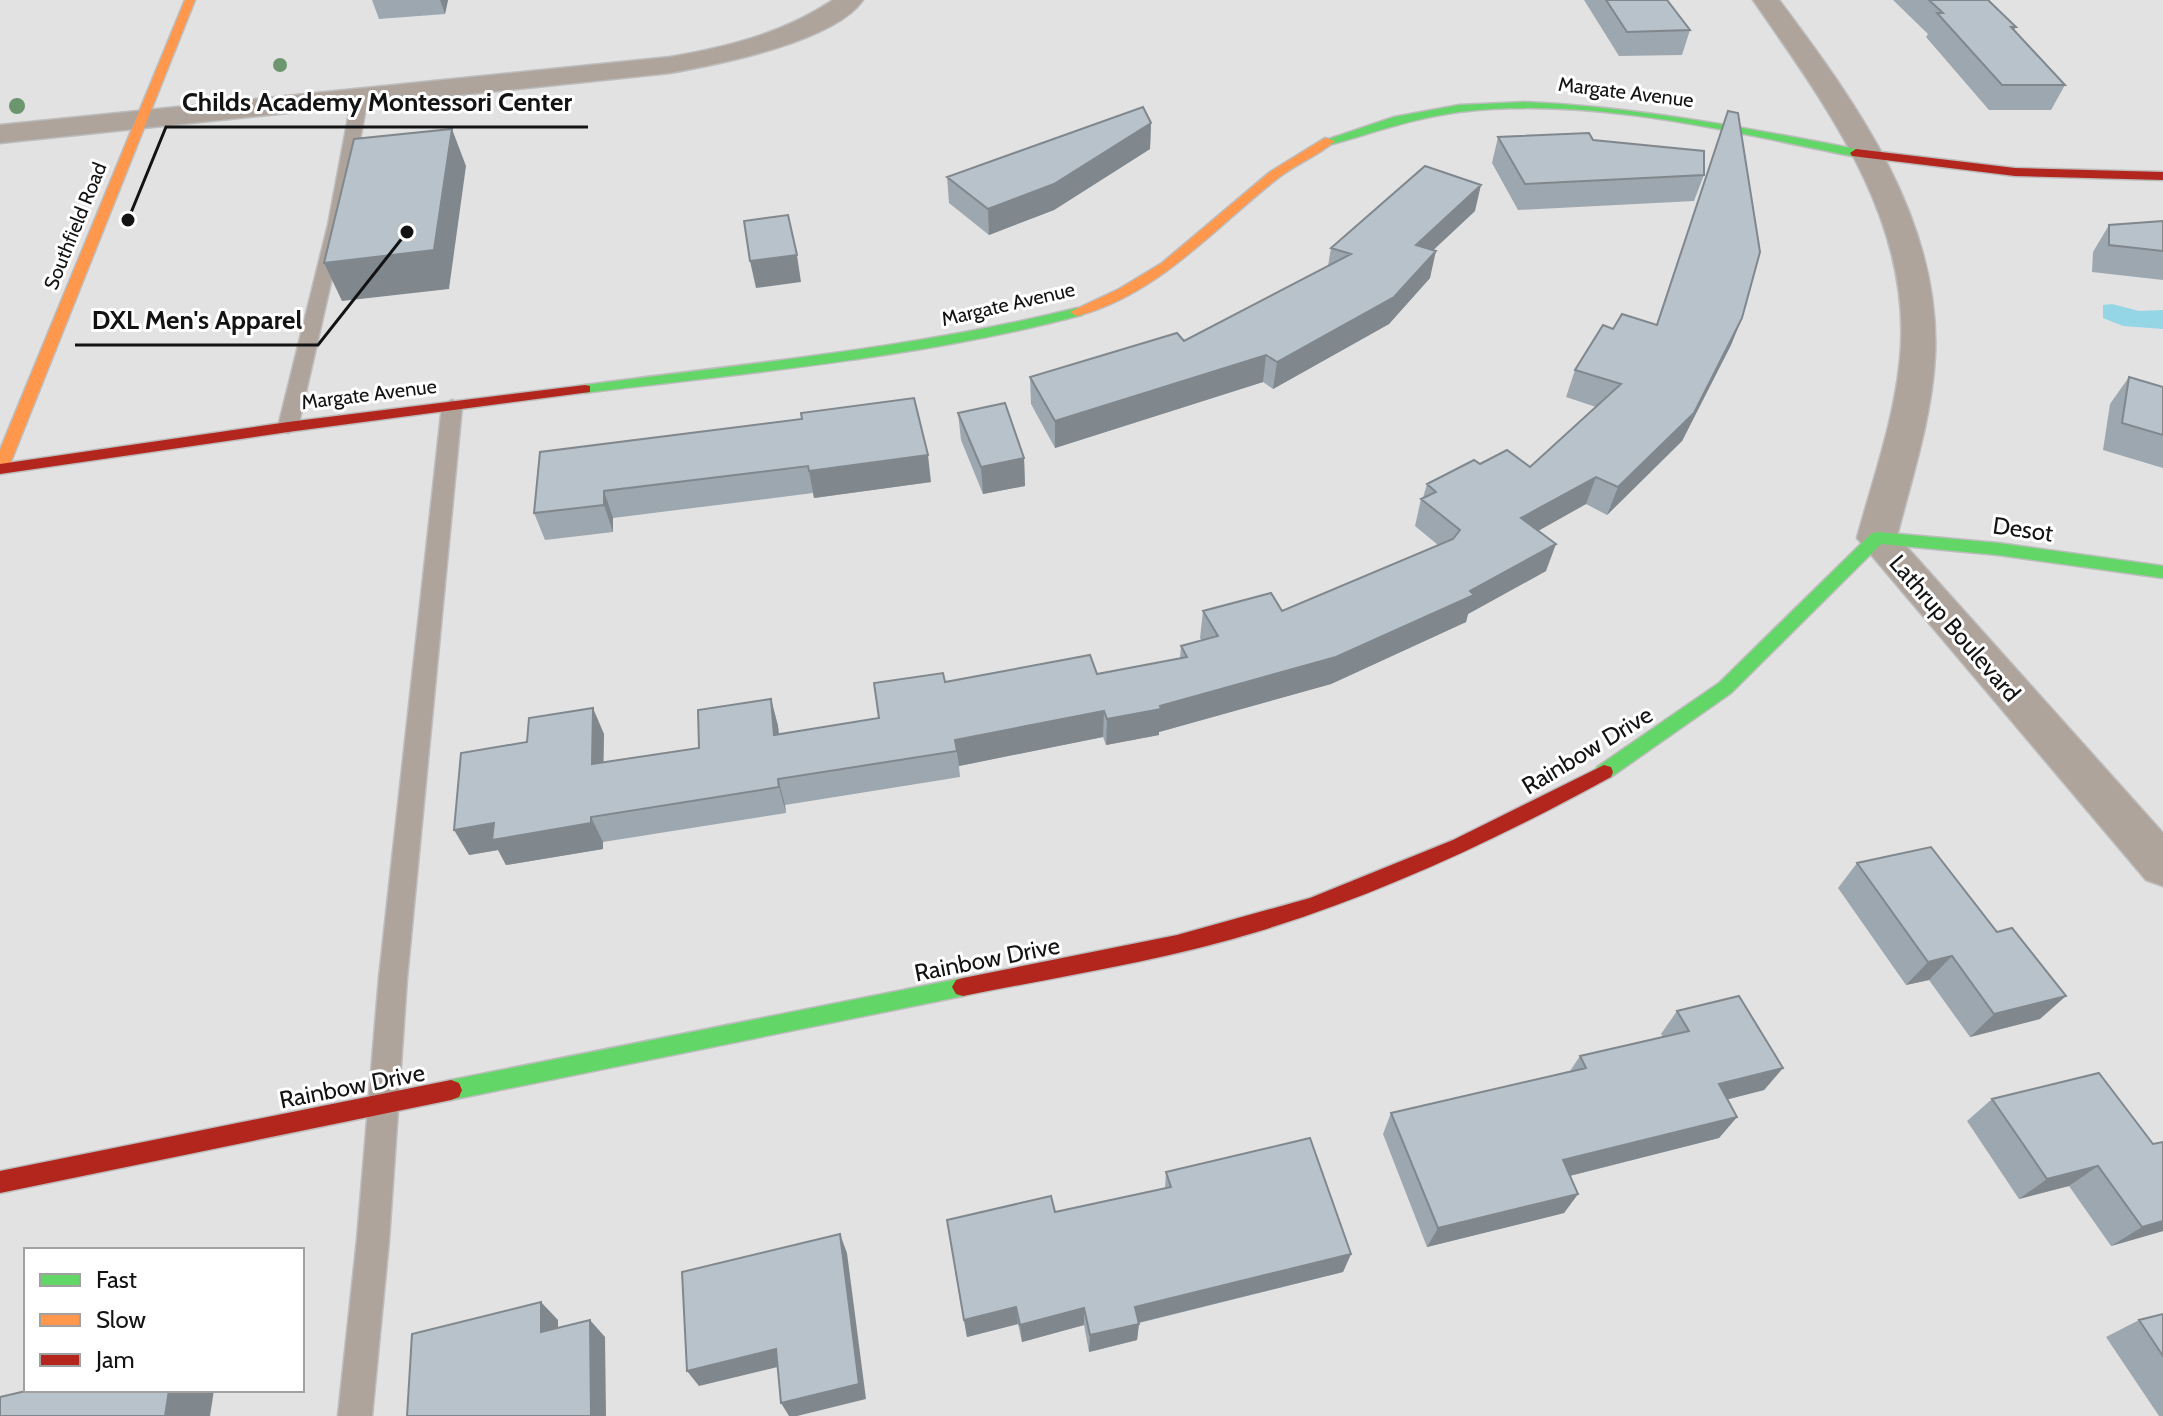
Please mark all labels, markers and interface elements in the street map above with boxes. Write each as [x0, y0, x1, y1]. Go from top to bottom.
street label: Margate Avenue [1557, 72, 1695, 112]
callout: Childs Academy Montessori Center [166, 77, 588, 127]
text: Childs Academy Montessori Center [182, 86, 572, 118]
street label: Southfield Road [39, 159, 111, 293]
street label: Margate Avenue [939, 277, 1077, 331]
callout: DXL Men's Apparel [75, 295, 318, 345]
text: DXL Men's Apparel [92, 304, 302, 336]
street label: Margate Avenue [300, 374, 438, 414]
street label: Desot [1991, 510, 2055, 548]
street label: Lathrup Boulevard [1883, 549, 2027, 707]
street label: Rainbow Drive [1516, 700, 1658, 800]
street label: Rainbow Drive [912, 931, 1062, 987]
street label: Rainbow Drive [277, 1058, 427, 1114]
legend [24, 1248, 304, 1392]
text: Fast [96, 1265, 137, 1294]
text: Slow [96, 1305, 146, 1334]
text: Jam [95, 1345, 134, 1374]

